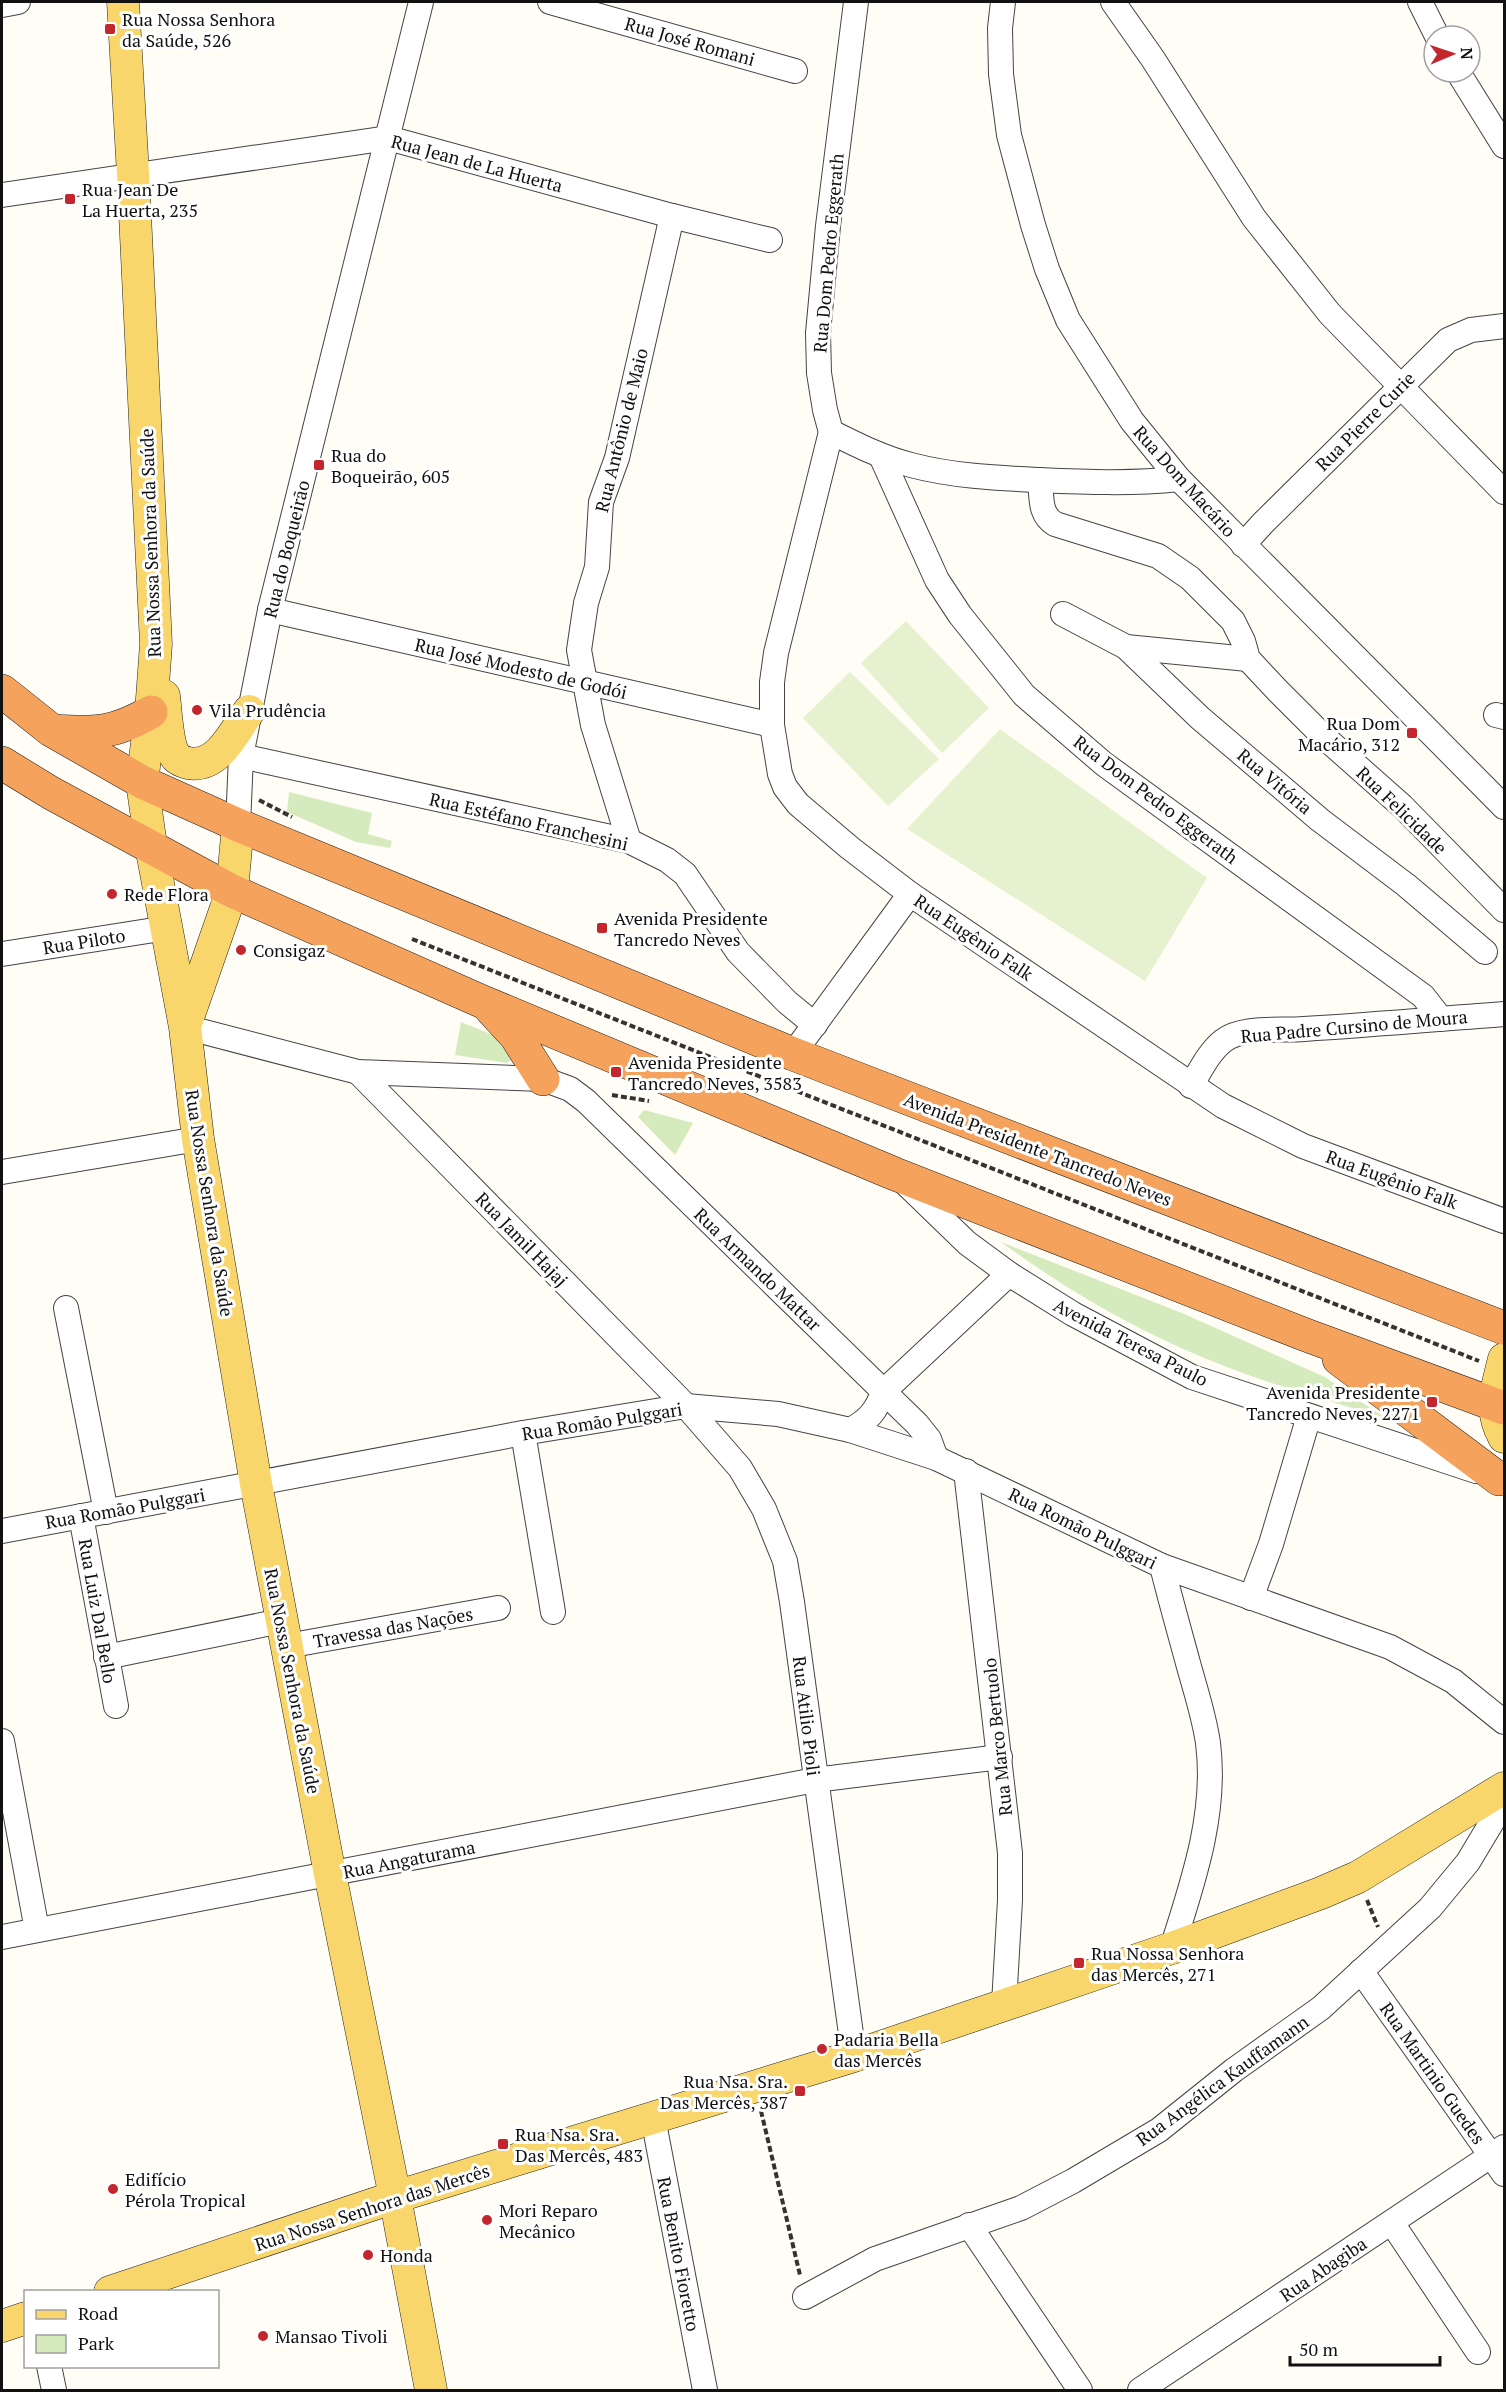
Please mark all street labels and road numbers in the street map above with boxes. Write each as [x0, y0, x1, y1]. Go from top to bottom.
street label: Rua José Romani [622, 11, 758, 71]
street label: Rua Jean de La Huerta [389, 129, 565, 197]
street label: Rua Dom Pedro Eggerath [807, 152, 849, 354]
street label: Rua Antônio de Maio [589, 345, 653, 515]
street label: Rua Pierre Curie [1310, 366, 1420, 476]
street label: Rua Dom Macário [1128, 420, 1242, 542]
street label: Rua Nossa Senhora da Saúde [134, 428, 166, 658]
street label: Rua do Boqueirão [257, 478, 315, 620]
street label: Rua José Modesto de Godói [413, 632, 629, 704]
street label: Rua Dom Pedro Eggerath [1069, 729, 1243, 869]
street label: Rua Vitória [1233, 743, 1317, 819]
street label: Rua Felicidade [1352, 761, 1452, 859]
street label: Rua Estéfano Franchesini [427, 786, 631, 856]
street label: Rua Eugênio Falk [910, 888, 1039, 986]
street label: Rua Piloto [41, 923, 127, 959]
street label: Rua Padre Cursino de Moura [1239, 1004, 1469, 1048]
street label: Avenida Presidente Tancredo Neves [901, 1087, 1175, 1211]
street label: Rua Nossa Senhora da Saúde [180, 1088, 240, 1318]
street label: Rua Eugênio Falk [1323, 1144, 1462, 1214]
street label: Rua Jamil Hajaj [471, 1186, 573, 1292]
street label: Rua Armando Mattar [689, 1202, 827, 1336]
street label: Avenida Teresa Paulo [1050, 1293, 1212, 1391]
street label: Rua Romão Pulggari [520, 1396, 684, 1446]
street label: Rua Romão Pulggari [43, 1482, 207, 1534]
street label: Rua Romão Pulggari [1005, 1482, 1161, 1574]
street label: Rua Luiz Dal Bello [73, 1537, 123, 1685]
street label: Rua Nossa Senhora da Saúde [259, 1566, 327, 1796]
street label: Travessa das Nações [311, 1601, 475, 1653]
street label: Rua Atilio Pioli [788, 1655, 826, 1777]
street label: Rua Marco Bertuolo [977, 1657, 1017, 1817]
street label: Rua Angaturama [341, 1834, 477, 1884]
street label: Rua Martinio Guedes [1375, 1997, 1491, 2149]
street label: Rua Angélica Kauffamann [1131, 2009, 1313, 2151]
street label: Rua Nossa Senhora das Mercês [252, 2158, 492, 2256]
street label: Rua Benito Fioretto [652, 2175, 706, 2333]
street label: Rua Abagiba [1275, 2231, 1371, 2307]

